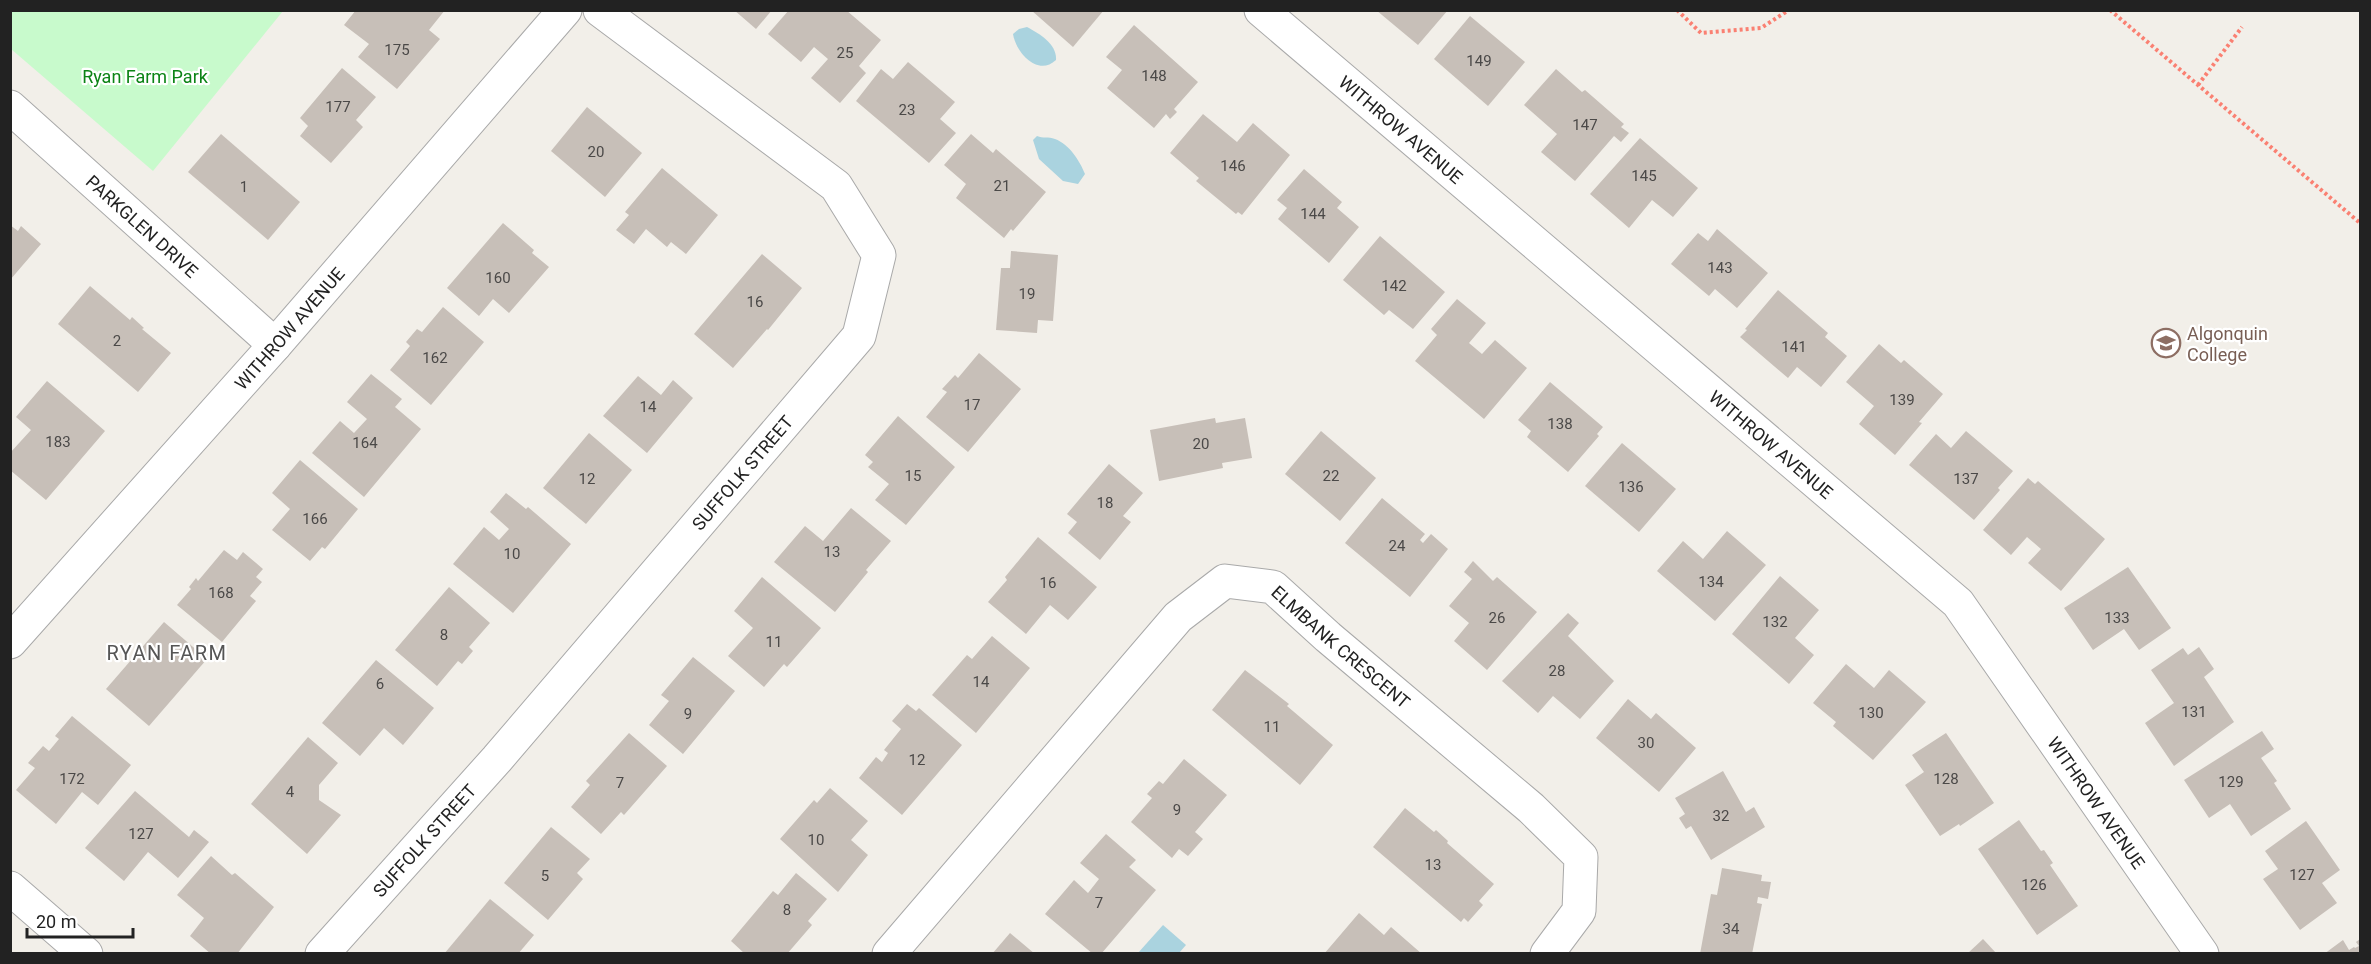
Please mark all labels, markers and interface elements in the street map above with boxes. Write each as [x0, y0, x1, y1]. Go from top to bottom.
house number: 175 [384, 41, 410, 59]
house number: 25 [837, 44, 853, 62]
house number: 149 [1466, 52, 1492, 70]
park label: Ryan Farm Park [82, 66, 209, 87]
house number: 148 [1141, 67, 1167, 85]
street label: WITHROW AVENUE [1335, 71, 1467, 188]
house number: 177 [325, 98, 351, 116]
house number: 23 [899, 101, 915, 119]
house number: 147 [1572, 116, 1598, 134]
house number: 20 [588, 143, 604, 161]
house number: 146 [1220, 157, 1246, 175]
house number: 145 [1631, 167, 1657, 185]
street label: PARKGLEN DRIVE [82, 170, 203, 282]
house number: 21 [994, 177, 1010, 195]
house number: 1 [240, 178, 248, 196]
house number: 144 [1300, 205, 1326, 223]
house number: 143 [1707, 259, 1733, 277]
street label: WITHROW AVENUE [230, 263, 348, 394]
house number: 160 [485, 269, 511, 287]
house number: 142 [1381, 277, 1407, 295]
house number: 19 [1019, 285, 1035, 303]
house number: 16 [747, 293, 763, 311]
place label: Algonquin College [2187, 323, 2268, 365]
school or university icon: Algonquin College [2150, 327, 2182, 359]
house number: 2 [113, 332, 121, 350]
house number: 141 [1781, 338, 1807, 356]
house number: 162 [422, 349, 448, 367]
street label: WITHROW AVENUE [1705, 386, 1837, 503]
house number: 139 [1889, 391, 1915, 409]
house number: 17 [964, 396, 980, 414]
house number: 14 [640, 398, 657, 416]
street label: SUFFOLK STREET [687, 411, 797, 534]
house number: 138 [1547, 415, 1573, 433]
house number: 183 [45, 433, 71, 451]
house number: 164 [352, 434, 378, 452]
house number: 20 [1193, 435, 1209, 453]
house number: 15 [905, 467, 921, 485]
house number: 22 [1323, 467, 1339, 485]
house number: 12 [579, 470, 595, 488]
house number: 137 [1953, 470, 1979, 488]
house number: 136 [1618, 478, 1644, 496]
house number: 18 [1097, 494, 1113, 512]
house number: 166 [302, 510, 328, 528]
house number: 24 [1389, 537, 1406, 555]
house number: 13 [824, 543, 840, 561]
house number: 10 [504, 545, 520, 563]
house number: 134 [1698, 573, 1724, 591]
house number: 16 [1040, 574, 1056, 592]
street label: ELMBANK CRESCENT [1268, 581, 1415, 712]
house number: 168 [208, 584, 234, 602]
house number: 26 [1489, 609, 1505, 627]
house number: 133 [2104, 609, 2130, 627]
house number: 132 [1762, 613, 1788, 631]
house number: 8 [440, 626, 448, 644]
house number: 11 [766, 633, 782, 651]
district label: RYAN FARM [107, 641, 227, 665]
house number: 28 [1549, 662, 1565, 680]
house number: 14 [973, 673, 990, 691]
house number: 6 [376, 675, 384, 693]
house number: 131 [2181, 703, 2207, 721]
house number: 130 [1858, 704, 1884, 722]
house number: 9 [684, 705, 692, 723]
house number: 11 [1264, 718, 1280, 736]
street label: WITHROW AVENUE [2044, 733, 2150, 872]
house number: 30 [1638, 734, 1654, 752]
house number: 12 [909, 751, 925, 769]
house number: 172 [59, 770, 85, 788]
house number: 128 [1933, 770, 1959, 788]
house number: 129 [2218, 773, 2244, 791]
house number: 7 [616, 774, 624, 792]
street label: SUFFOLK STREET [368, 779, 480, 901]
house number: 4 [286, 783, 295, 801]
house number: 9 [1173, 801, 1181, 819]
house number: 32 [1713, 807, 1729, 825]
house number: 127 [128, 825, 154, 843]
house number: 10 [808, 831, 824, 849]
house number: 13 [1425, 856, 1441, 874]
house number: 127 [2289, 866, 2315, 884]
house number: 5 [541, 867, 549, 885]
house number: 126 [2021, 876, 2047, 894]
house number: 7 [1095, 894, 1103, 912]
scale bar [27, 901, 134, 939]
house number: 8 [783, 901, 791, 919]
text: 20 m [36, 911, 76, 932]
house number: 34 [1723, 920, 1740, 938]

